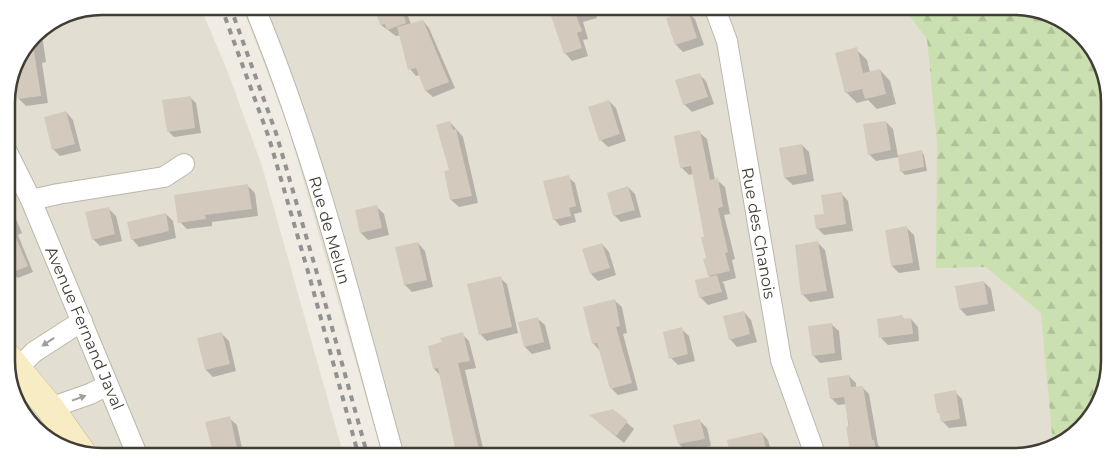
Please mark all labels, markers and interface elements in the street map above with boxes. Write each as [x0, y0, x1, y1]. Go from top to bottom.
street label: Rue des Chanois [738, 166, 779, 301]
street label: Rue de Melun [305, 174, 354, 286]
street label: Avenue Fernand Javal [41, 244, 128, 413]
one-way arrow [41, 338, 54, 347]
one-way arrow [72, 394, 87, 401]

